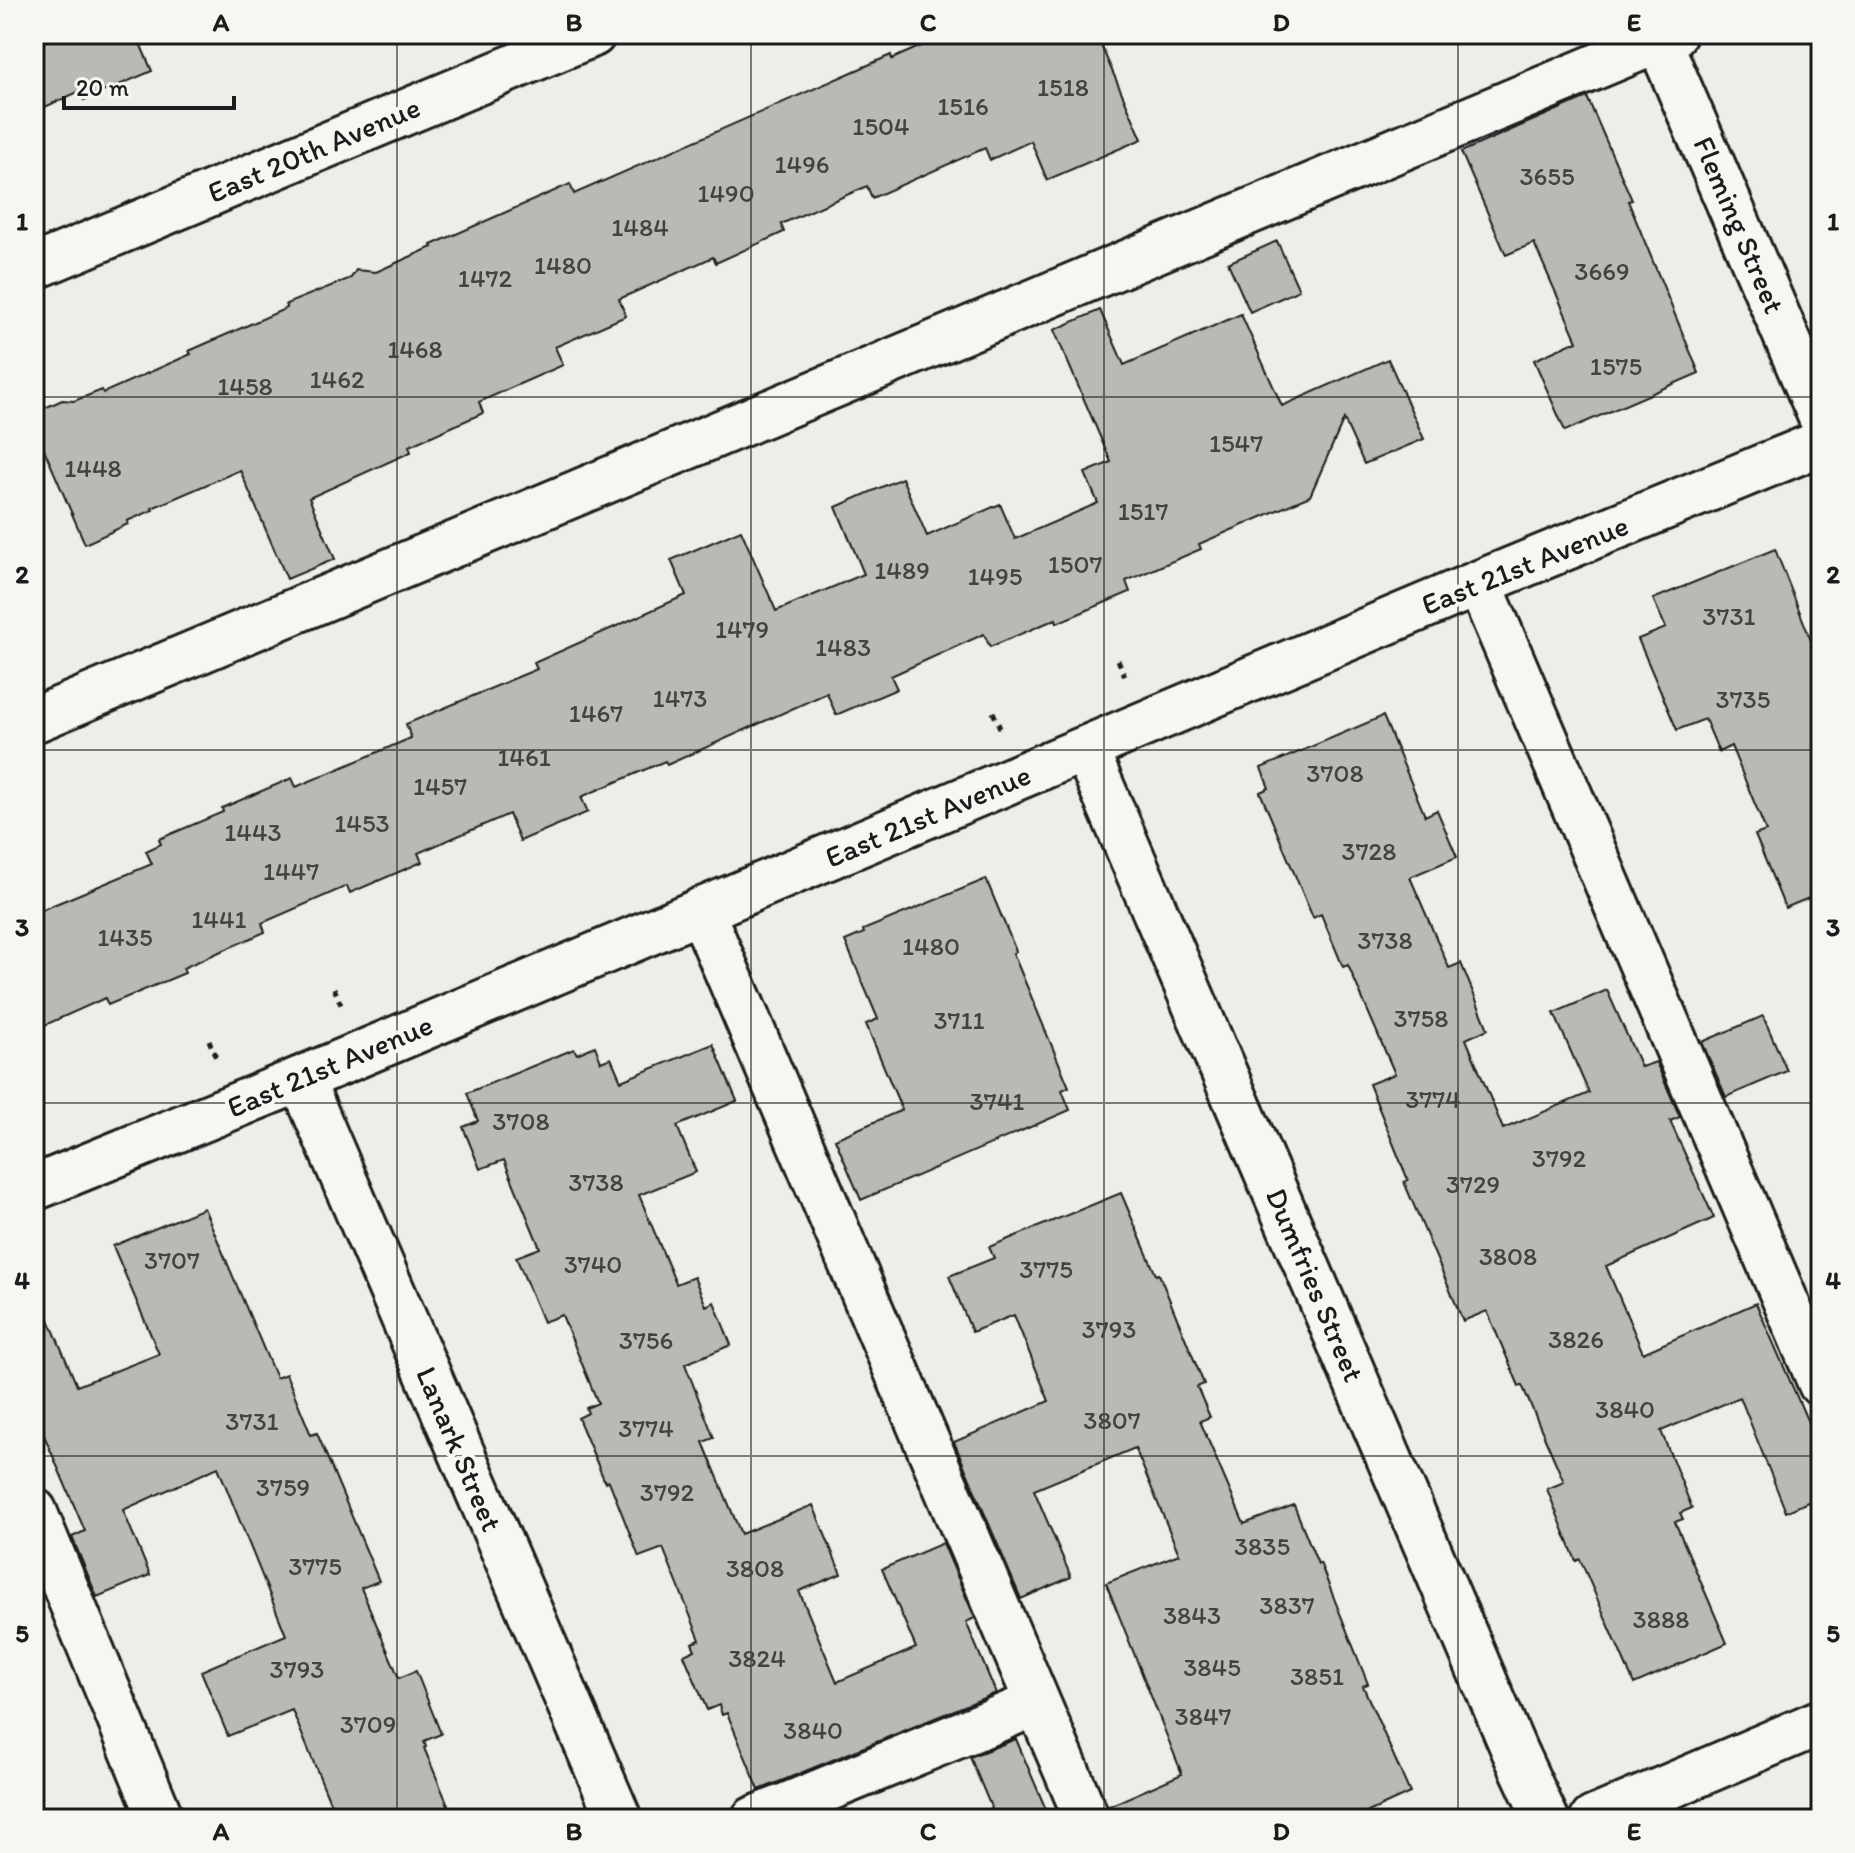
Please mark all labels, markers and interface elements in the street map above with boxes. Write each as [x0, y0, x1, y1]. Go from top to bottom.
text: A [212, 6, 230, 38]
text: B [566, 6, 583, 38]
text: C [920, 6, 937, 38]
text: D [1272, 6, 1290, 38]
text: E [1627, 6, 1641, 38]
scale bar [64, 60, 234, 110]
house number: 1518 [1037, 71, 1089, 103]
text: 20 m [76, 73, 129, 102]
street label: East 20th Avenue [202, 88, 426, 211]
house number: 1516 [937, 90, 989, 122]
house number: 1504 [852, 110, 910, 142]
street label: Fleming Street [1686, 131, 1793, 319]
house number: 1496 [774, 148, 830, 180]
house number: 3655 [1519, 160, 1575, 192]
house number: 1490 [697, 177, 755, 209]
text: 1 [16, 205, 28, 237]
text: 1 [1827, 205, 1839, 237]
house number: 1484 [611, 211, 669, 243]
house number: 1480 [534, 249, 592, 281]
house number: 3669 [1574, 255, 1630, 287]
house number: 1472 [458, 262, 512, 294]
house number: 1468 [387, 333, 443, 365]
house number: 1575 [1590, 350, 1642, 382]
house number: 1462 [309, 363, 365, 395]
house number: 1458 [217, 370, 273, 402]
house number: 1547 [1209, 427, 1263, 459]
house number: 1448 [64, 452, 122, 484]
house number: 1517 [1118, 495, 1168, 527]
street label: East 21st Avenue [1416, 506, 1634, 623]
house number: 1507 [1048, 548, 1102, 580]
house number: 1489 [874, 554, 930, 586]
text: 2 [15, 558, 29, 590]
text: 2 [1826, 558, 1840, 590]
house number: 1495 [968, 560, 1022, 592]
house number: 3731 [1702, 600, 1756, 632]
house number: 1479 [715, 613, 769, 645]
house number: 1483 [815, 631, 871, 663]
house number: 1473 [653, 682, 707, 714]
house number: 3735 [1716, 683, 1770, 715]
house number: 1467 [569, 697, 623, 729]
house number: 1461 [497, 741, 551, 773]
street label: East 21st Avenue [819, 756, 1036, 876]
house number: 3708 [1306, 757, 1364, 789]
house number: 1457 [413, 770, 467, 802]
house number: 1453 [334, 807, 390, 839]
house number: 1443 [224, 816, 282, 848]
house number: 3728 [1342, 835, 1397, 867]
house number: 1447 [263, 855, 319, 887]
house number: 1441 [191, 903, 247, 935]
text: 3 [15, 911, 29, 943]
text: 3 [1826, 911, 1840, 943]
house number: 1435 [97, 921, 153, 953]
house number: 3738 [1357, 924, 1413, 956]
house number: 1480 [902, 930, 960, 962]
house number: 3758 [1394, 1002, 1448, 1034]
house number: 3711 [933, 1004, 985, 1036]
street label: East 21st Avenue [221, 1006, 438, 1126]
house number: 3774 [1405, 1083, 1461, 1115]
house number: 3741 [970, 1085, 1024, 1117]
house number: 3708 [492, 1105, 550, 1137]
house number: 3792 [1532, 1142, 1586, 1174]
house number: 3738 [568, 1166, 624, 1198]
house number: 3729 [1446, 1168, 1500, 1200]
street label: Dumfries Street [1258, 1182, 1373, 1387]
house number: 3808 [1479, 1240, 1537, 1272]
house number: 3707 [144, 1244, 200, 1276]
house number: 3740 [564, 1248, 622, 1280]
house number: 3775 [1019, 1253, 1073, 1285]
text: 4 [14, 1264, 30, 1296]
text: 4 [1825, 1264, 1841, 1296]
house number: 3793 [1082, 1313, 1136, 1345]
house number: 3826 [1548, 1323, 1604, 1355]
house number: 3756 [619, 1324, 673, 1356]
street label: Lanark Street [408, 1361, 511, 1537]
house number: 3840 [1595, 1393, 1655, 1425]
house number: 3807 [1083, 1404, 1141, 1436]
house number: 3731 [225, 1405, 279, 1437]
house number: 3774 [618, 1412, 674, 1444]
house number: 3759 [256, 1471, 310, 1503]
house number: 3792 [640, 1476, 694, 1508]
house number: 3835 [1234, 1530, 1290, 1562]
house number: 3775 [288, 1550, 342, 1582]
house number: 3808 [726, 1552, 784, 1584]
house number: 3837 [1259, 1589, 1315, 1621]
house number: 3843 [1163, 1599, 1221, 1631]
house number: 3888 [1633, 1603, 1689, 1635]
text: 5 [15, 1617, 29, 1649]
text: 5 [1826, 1617, 1840, 1649]
house number: 3824 [728, 1642, 786, 1674]
house number: 3845 [1183, 1651, 1241, 1683]
house number: 3793 [270, 1653, 324, 1685]
house number: 3851 [1290, 1660, 1344, 1692]
house number: 3847 [1175, 1700, 1232, 1732]
house number: 3709 [340, 1708, 396, 1740]
house number: 3840 [783, 1714, 843, 1746]
text: A [212, 1815, 230, 1847]
text: B [566, 1815, 583, 1847]
text: C [920, 1815, 937, 1847]
text: D [1272, 1815, 1290, 1847]
text: E [1627, 1815, 1641, 1847]

